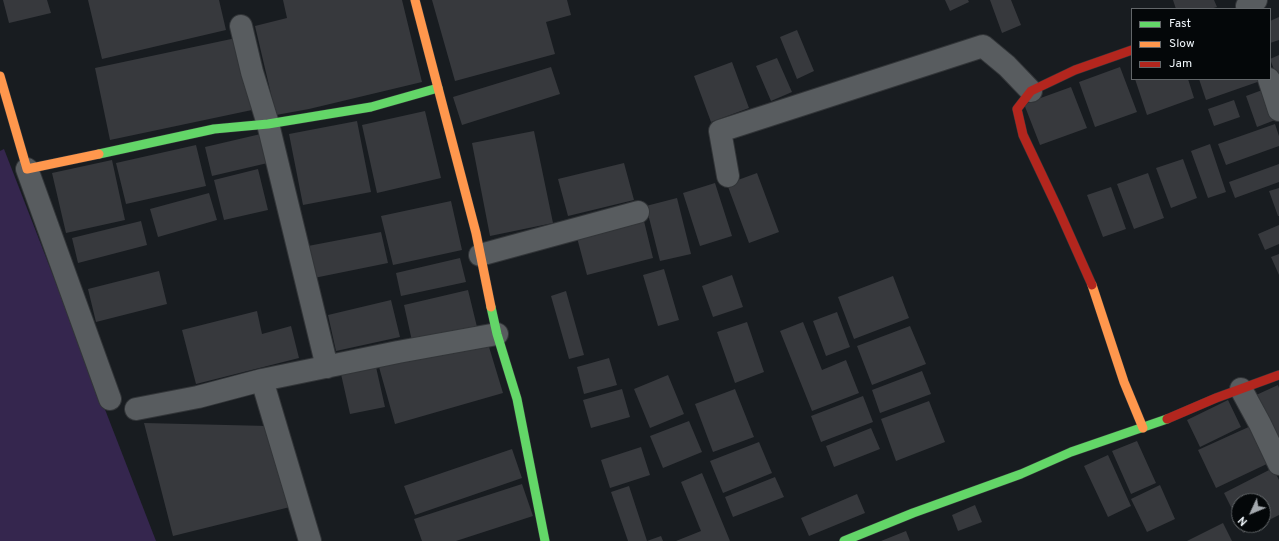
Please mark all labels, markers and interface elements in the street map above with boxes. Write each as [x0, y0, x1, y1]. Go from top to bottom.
legend [1131, 8, 1271, 80]
text: Fast [1169, 16, 1191, 32]
text: Slow [1169, 36, 1195, 52]
text: Jam [1169, 56, 1192, 72]
north arrow [1231, 493, 1271, 533]
text: N [1235, 513, 1251, 528]

